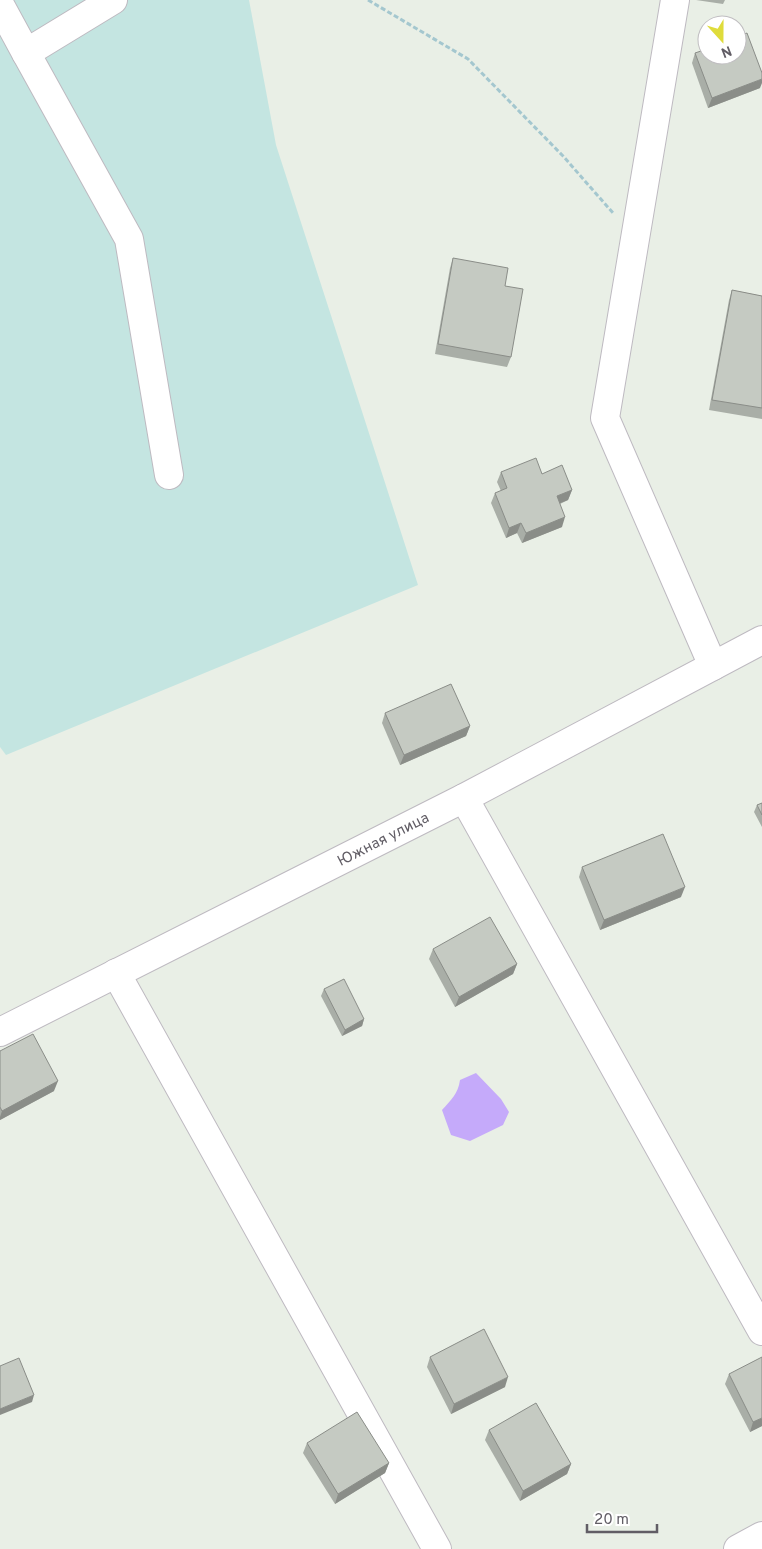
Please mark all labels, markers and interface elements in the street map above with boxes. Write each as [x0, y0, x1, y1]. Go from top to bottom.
north arrow [697, 15, 747, 65]
text: N [718, 41, 734, 60]
street label: Южная улица [335, 809, 433, 872]
scale bar [587, 1502, 657, 1534]
text: 20 m [594, 1511, 629, 1530]

